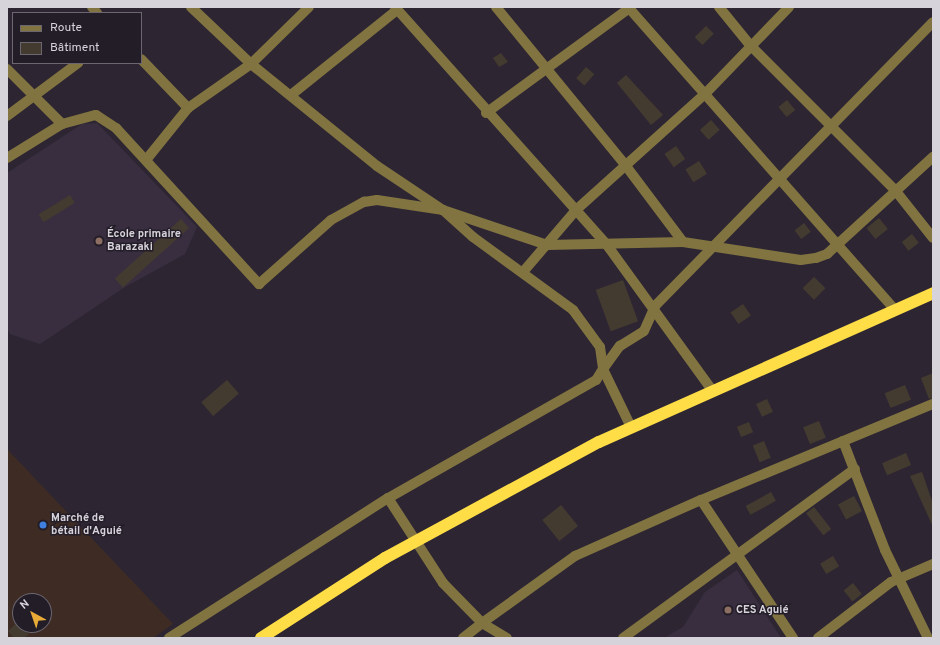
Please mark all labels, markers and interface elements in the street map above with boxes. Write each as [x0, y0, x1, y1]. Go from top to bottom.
legend [12, 12, 142, 64]
text: Route [50, 20, 82, 36]
text: Bâtiment [50, 40, 100, 56]
place label: École primaire Barazaki [107, 228, 181, 254]
marker: École primaire Barazaki [94, 236, 104, 246]
place label: Marché de bétail d'Aguié [51, 512, 122, 538]
marker: Marché de bétail d'Aguié [38, 520, 48, 530]
north arrow [12, 593, 52, 633]
text: N [17, 597, 32, 612]
place label: CES Aguié [736, 603, 789, 617]
marker: CES Aguié [723, 605, 733, 615]

